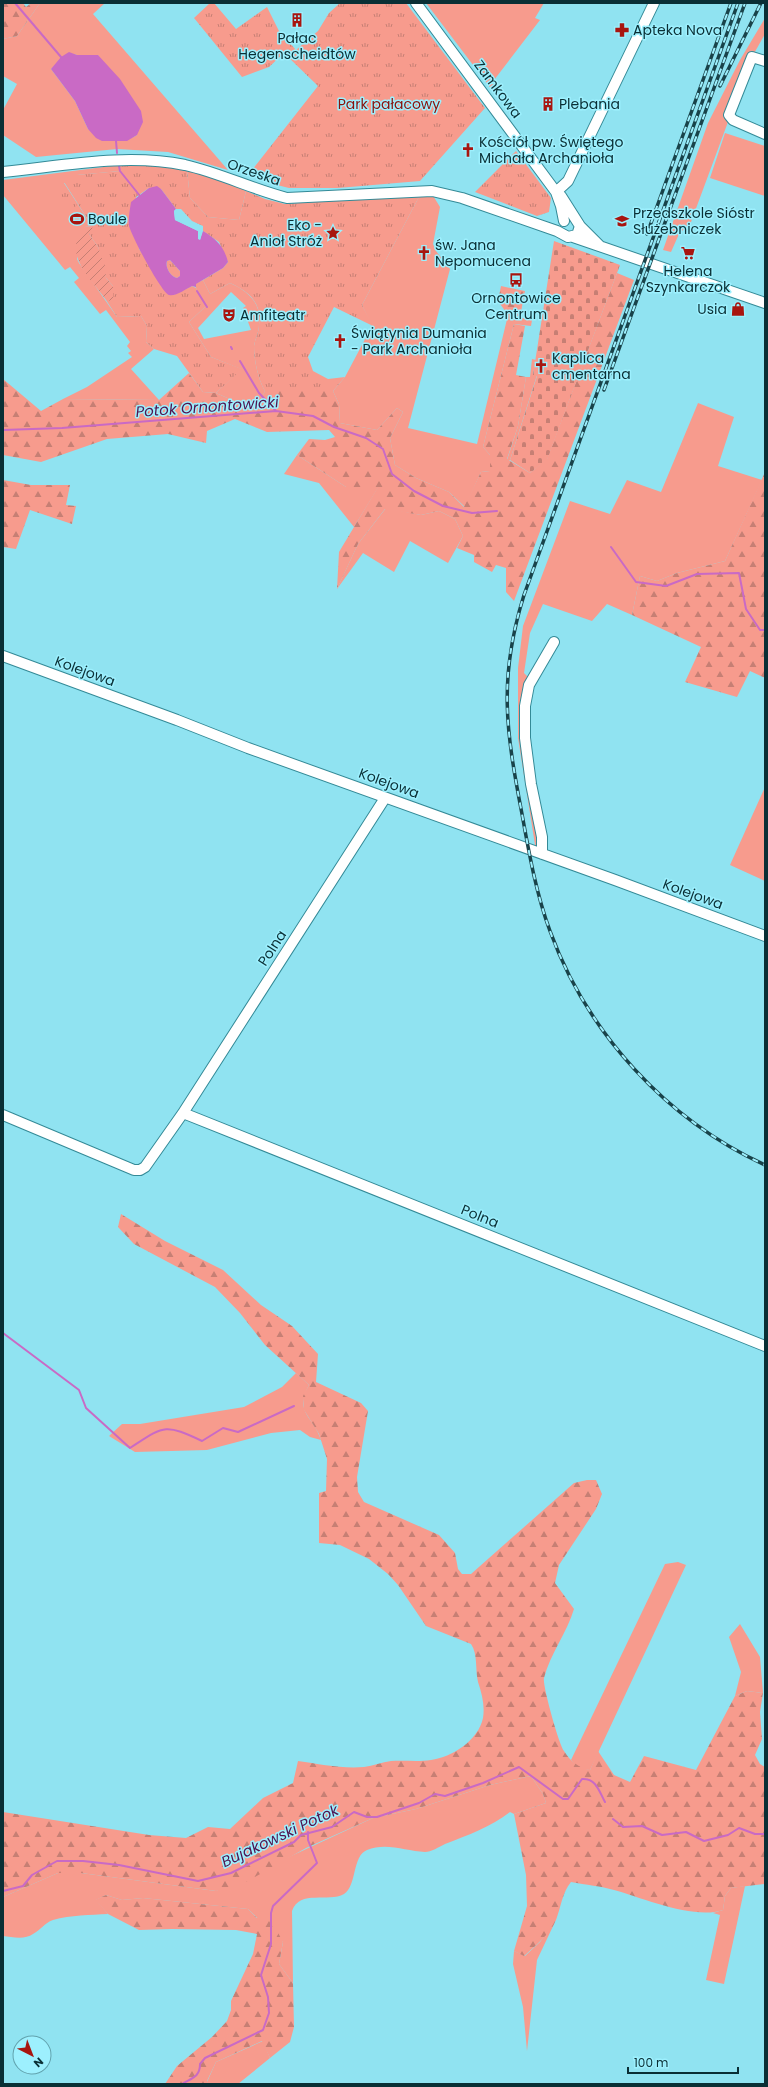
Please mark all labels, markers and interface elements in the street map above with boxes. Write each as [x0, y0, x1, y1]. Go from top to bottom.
building icon: Pałac Hegenscheidtów [289, 12, 305, 28]
place label: Apteka Nova [633, 20, 722, 40]
pharmacy icon: Apteka Nova [614, 22, 630, 38]
place label: Pałac Hegenscheidtów [238, 28, 356, 64]
street label: Zamkowa [469, 56, 527, 122]
park label: Park pałacowy [338, 94, 440, 114]
place label: Plebania [559, 94, 620, 114]
building icon: Plebania [540, 96, 556, 112]
place label: Kościół pw. Świętego Michała Archanioła [479, 132, 623, 168]
church icon: Kościół pw. Świętego Michała Archanioła [460, 142, 476, 158]
street label: Orzeska [225, 154, 283, 190]
place label: Przedszkole Sióstr Służebniczek [633, 203, 755, 239]
place label: Boule [88, 209, 127, 229]
sports icon: Boule [69, 211, 85, 227]
school or university icon: Przedszkole Sióstr Służebniczek [614, 213, 630, 229]
place label: Eko - Anioł Stróż [250, 215, 322, 251]
place icon: Eko - Anioł Stróż [325, 225, 341, 241]
place label: św. Jana Nepomucena [435, 235, 531, 271]
church icon: św. Jana Nepomucena [416, 245, 432, 261]
supermarket icon: Helena Szynkarczok [680, 245, 696, 261]
place label: Helena Szynkarczok [646, 261, 731, 297]
bus stop icon: Ornontowice Centrum [508, 272, 524, 288]
place label: Ornontowice Centrum [471, 288, 561, 324]
place label: Usia [697, 299, 727, 319]
shop icon: Usia [730, 301, 746, 317]
place label: Amfiteatr [240, 305, 305, 325]
theatre icon: Amfiteatr [221, 307, 237, 323]
place label: Świątynia Dumania - Park Archanioła [351, 323, 487, 359]
church icon: Świątynia Dumania - Park Archanioła [332, 333, 348, 349]
place label: Kaplica cmentarna [552, 348, 631, 384]
church icon: Kaplica cmentarna [533, 358, 549, 374]
water label: Potok Ornontowicki [135, 391, 279, 422]
street label: Kolejowa [52, 651, 118, 691]
street label: Kolejowa [356, 763, 422, 803]
street label: Kolejowa [660, 874, 726, 914]
street label: Polna [253, 926, 291, 970]
street label: Polna [458, 1199, 502, 1233]
water label: Bujakowski Potok [218, 1799, 343, 1872]
north arrow [12, 2035, 52, 2075]
scale bar [628, 2049, 738, 2075]
text: N [30, 2054, 47, 2071]
text: 100 m [634, 2054, 668, 2071]

